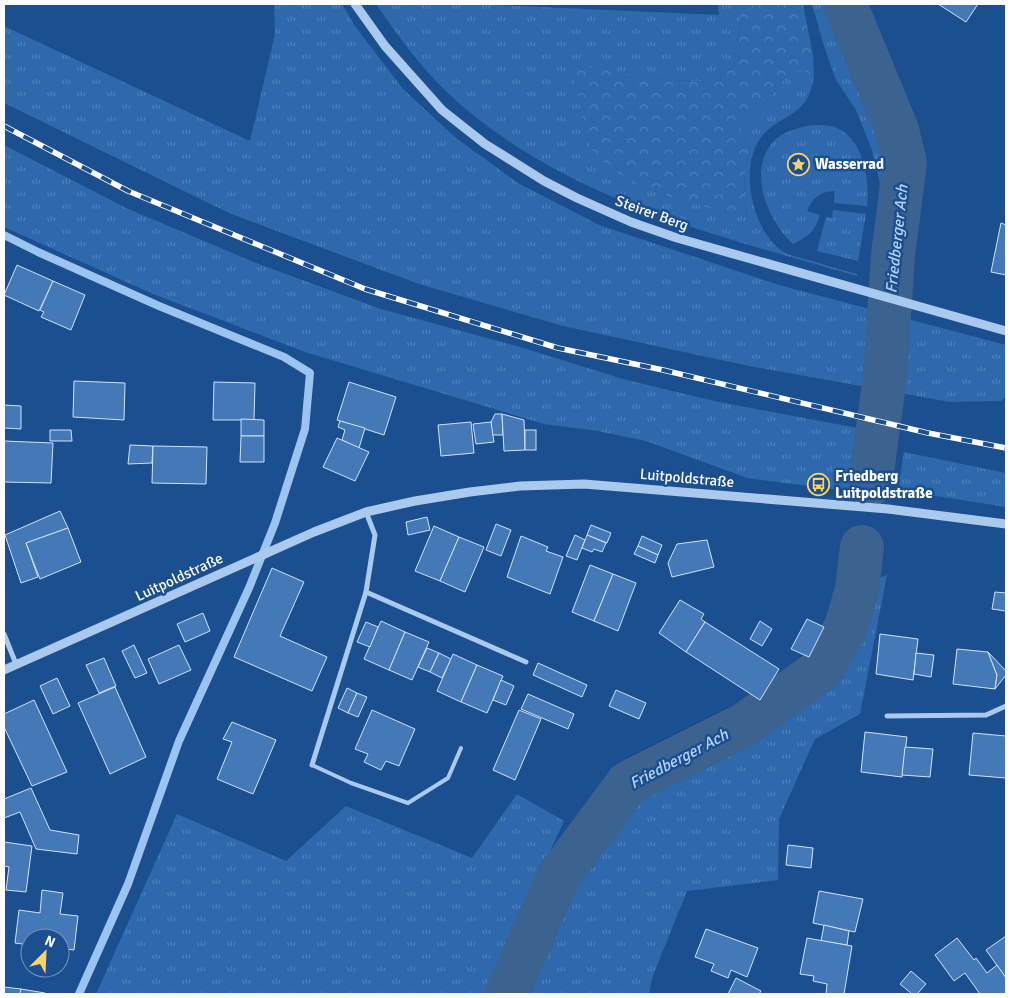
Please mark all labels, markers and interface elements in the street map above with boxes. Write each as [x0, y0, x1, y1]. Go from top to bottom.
place icon: Wasserrad [787, 152, 811, 176]
place label: Wasserrad [815, 155, 884, 173]
water label: Friedberger Ach [881, 183, 913, 294]
street label: Steirer Berg [613, 191, 691, 235]
street label: Luitpoldstraße [639, 465, 735, 491]
place label: Friedberg Luitpoldstraße [835, 467, 933, 502]
bus stop icon: Friedberg Luitpoldstraße [807, 473, 831, 497]
street label: Luitpoldstraße [132, 549, 226, 605]
water label: Friedberger Ach [626, 724, 733, 793]
north arrow [20, 928, 70, 978]
text: N [42, 932, 58, 951]

